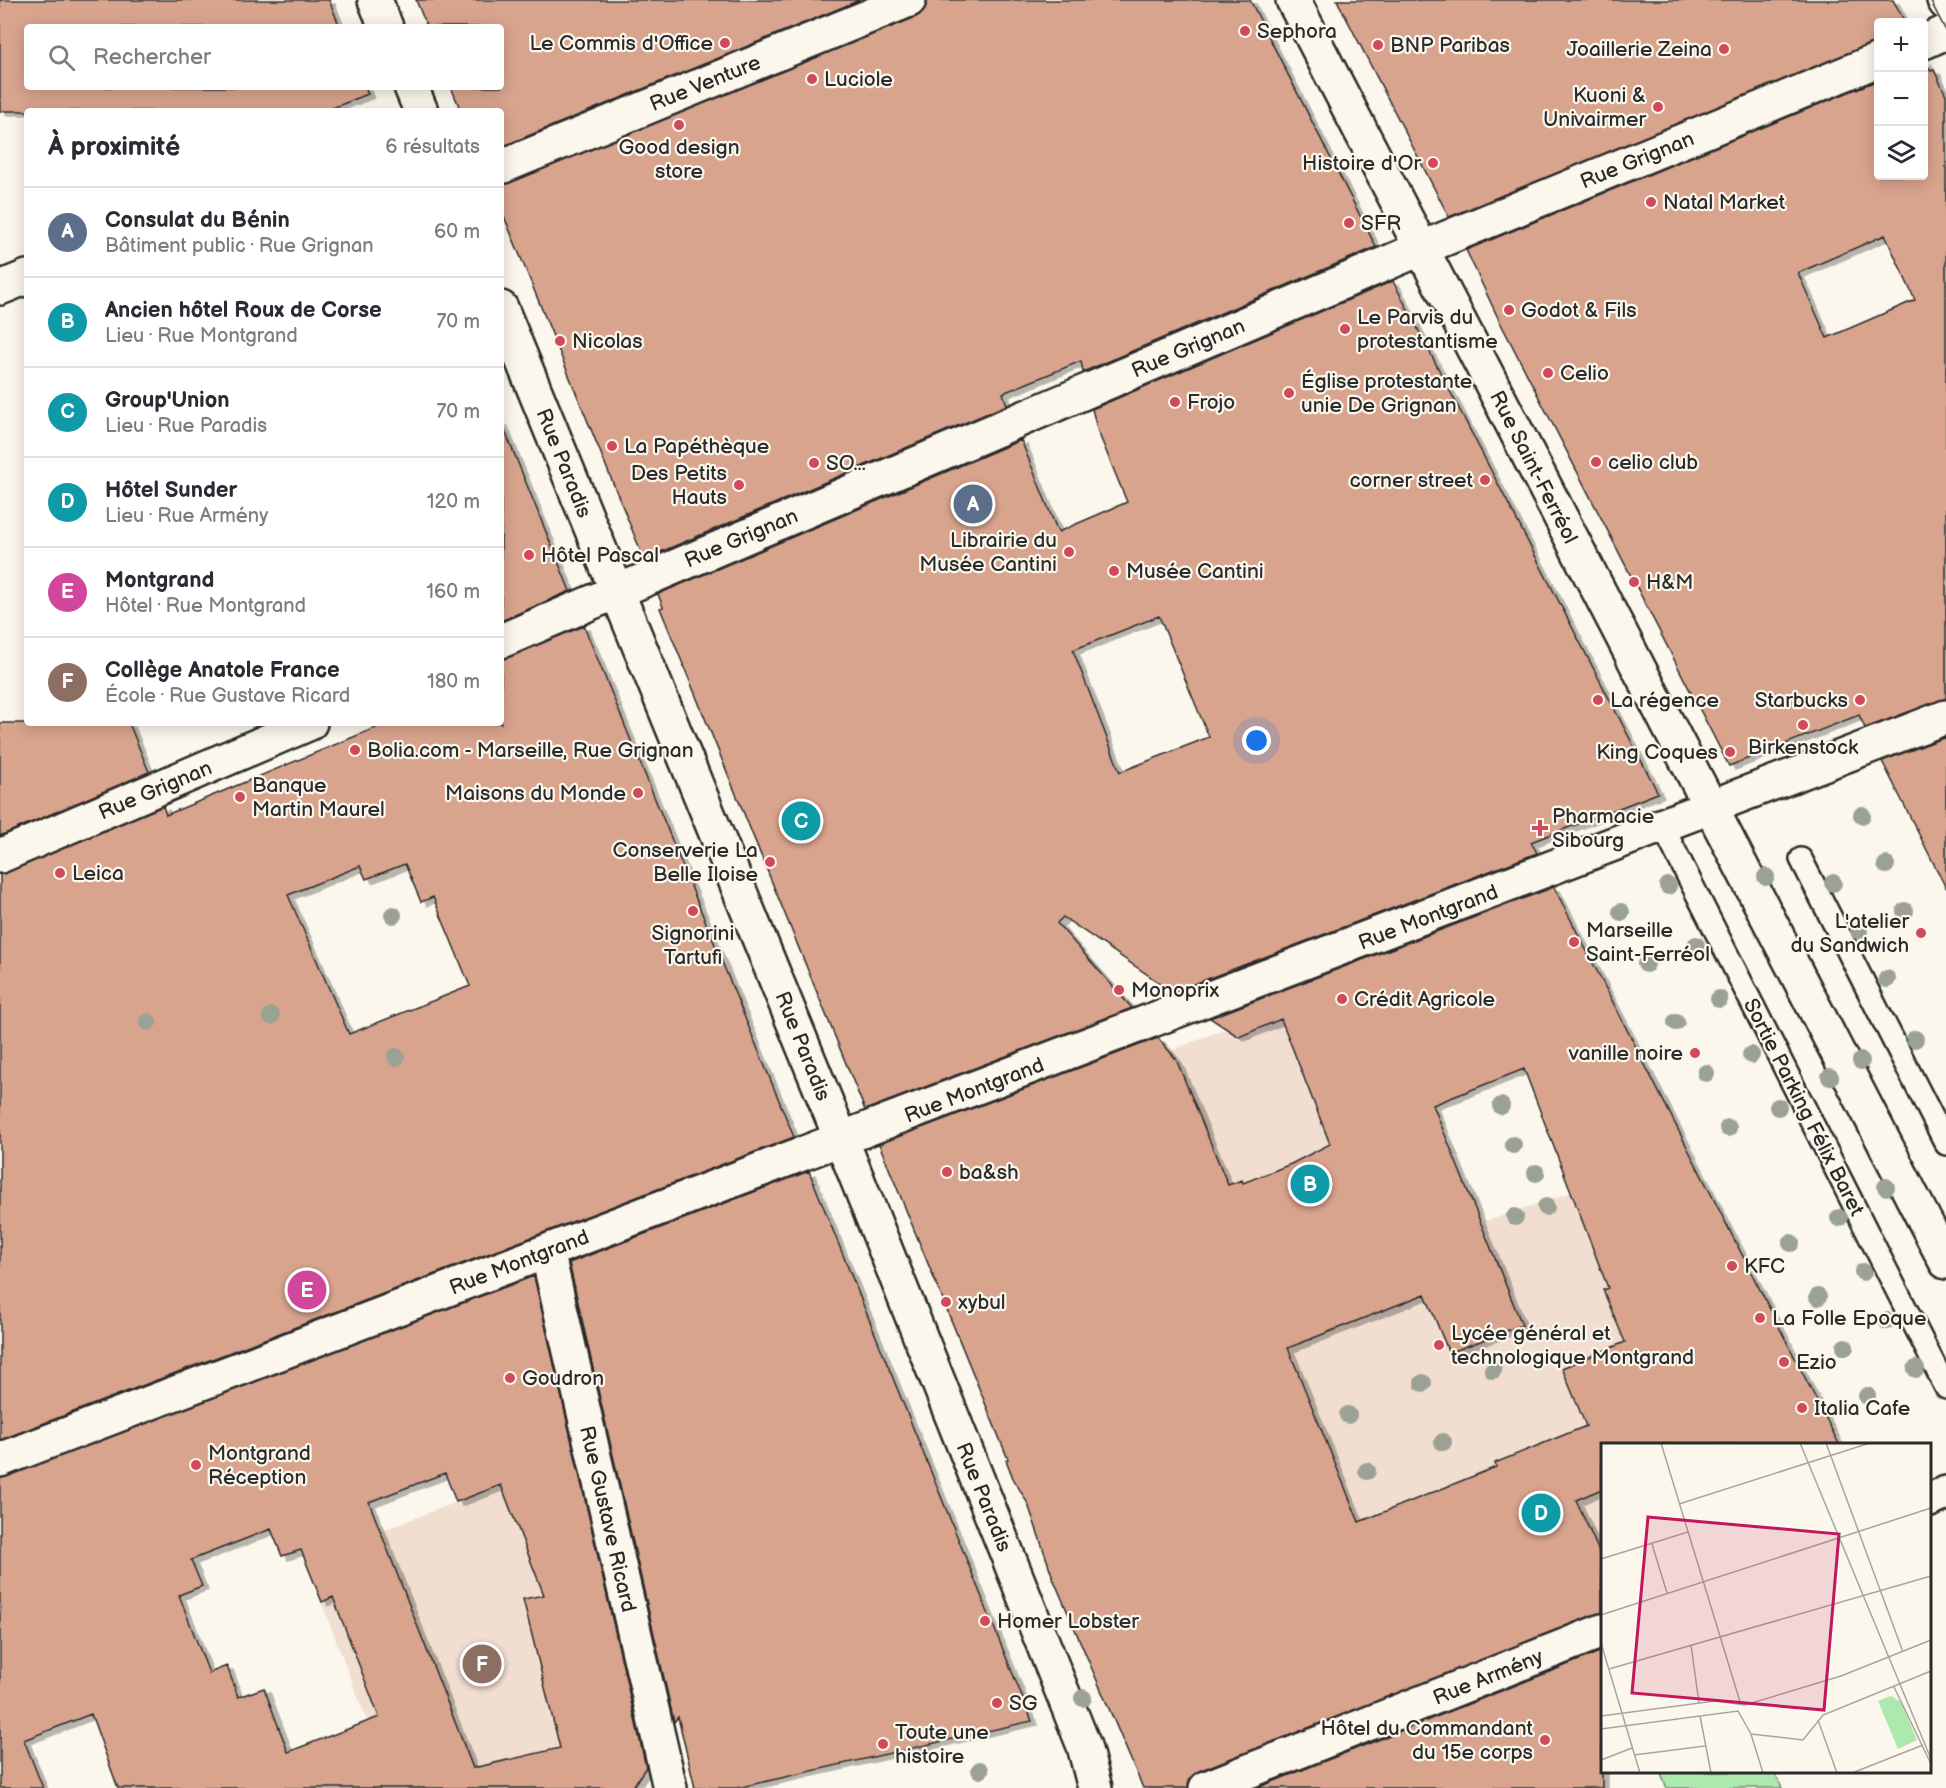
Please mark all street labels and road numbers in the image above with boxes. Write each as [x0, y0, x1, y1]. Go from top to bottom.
street label: Rue Venture [646, 50, 764, 117]
street label: Rue Grignan [1577, 126, 1698, 195]
street label: Rue Grignan [1128, 313, 1249, 384]
street label: Rue Saint-Ferréol [1484, 387, 1583, 548]
street label: Rue Paradis [530, 405, 597, 521]
street label: Rue Grignan [681, 503, 802, 574]
street label: Rue Grignan [95, 755, 216, 826]
street label: Rue Montgrand [1355, 879, 1502, 956]
street label: Rue Paradis [769, 988, 836, 1104]
street label: Sortie Parking Félix Baret [1738, 994, 1870, 1221]
street label: Rue Montgrand [901, 1052, 1048, 1129]
street label: Rue Montgrand [446, 1224, 593, 1301]
street label: Rue Gustave Ricard [574, 1424, 641, 1615]
street label: Rue Paradis [950, 1439, 1017, 1555]
street label: Rue Armény [1429, 1644, 1547, 1711]

